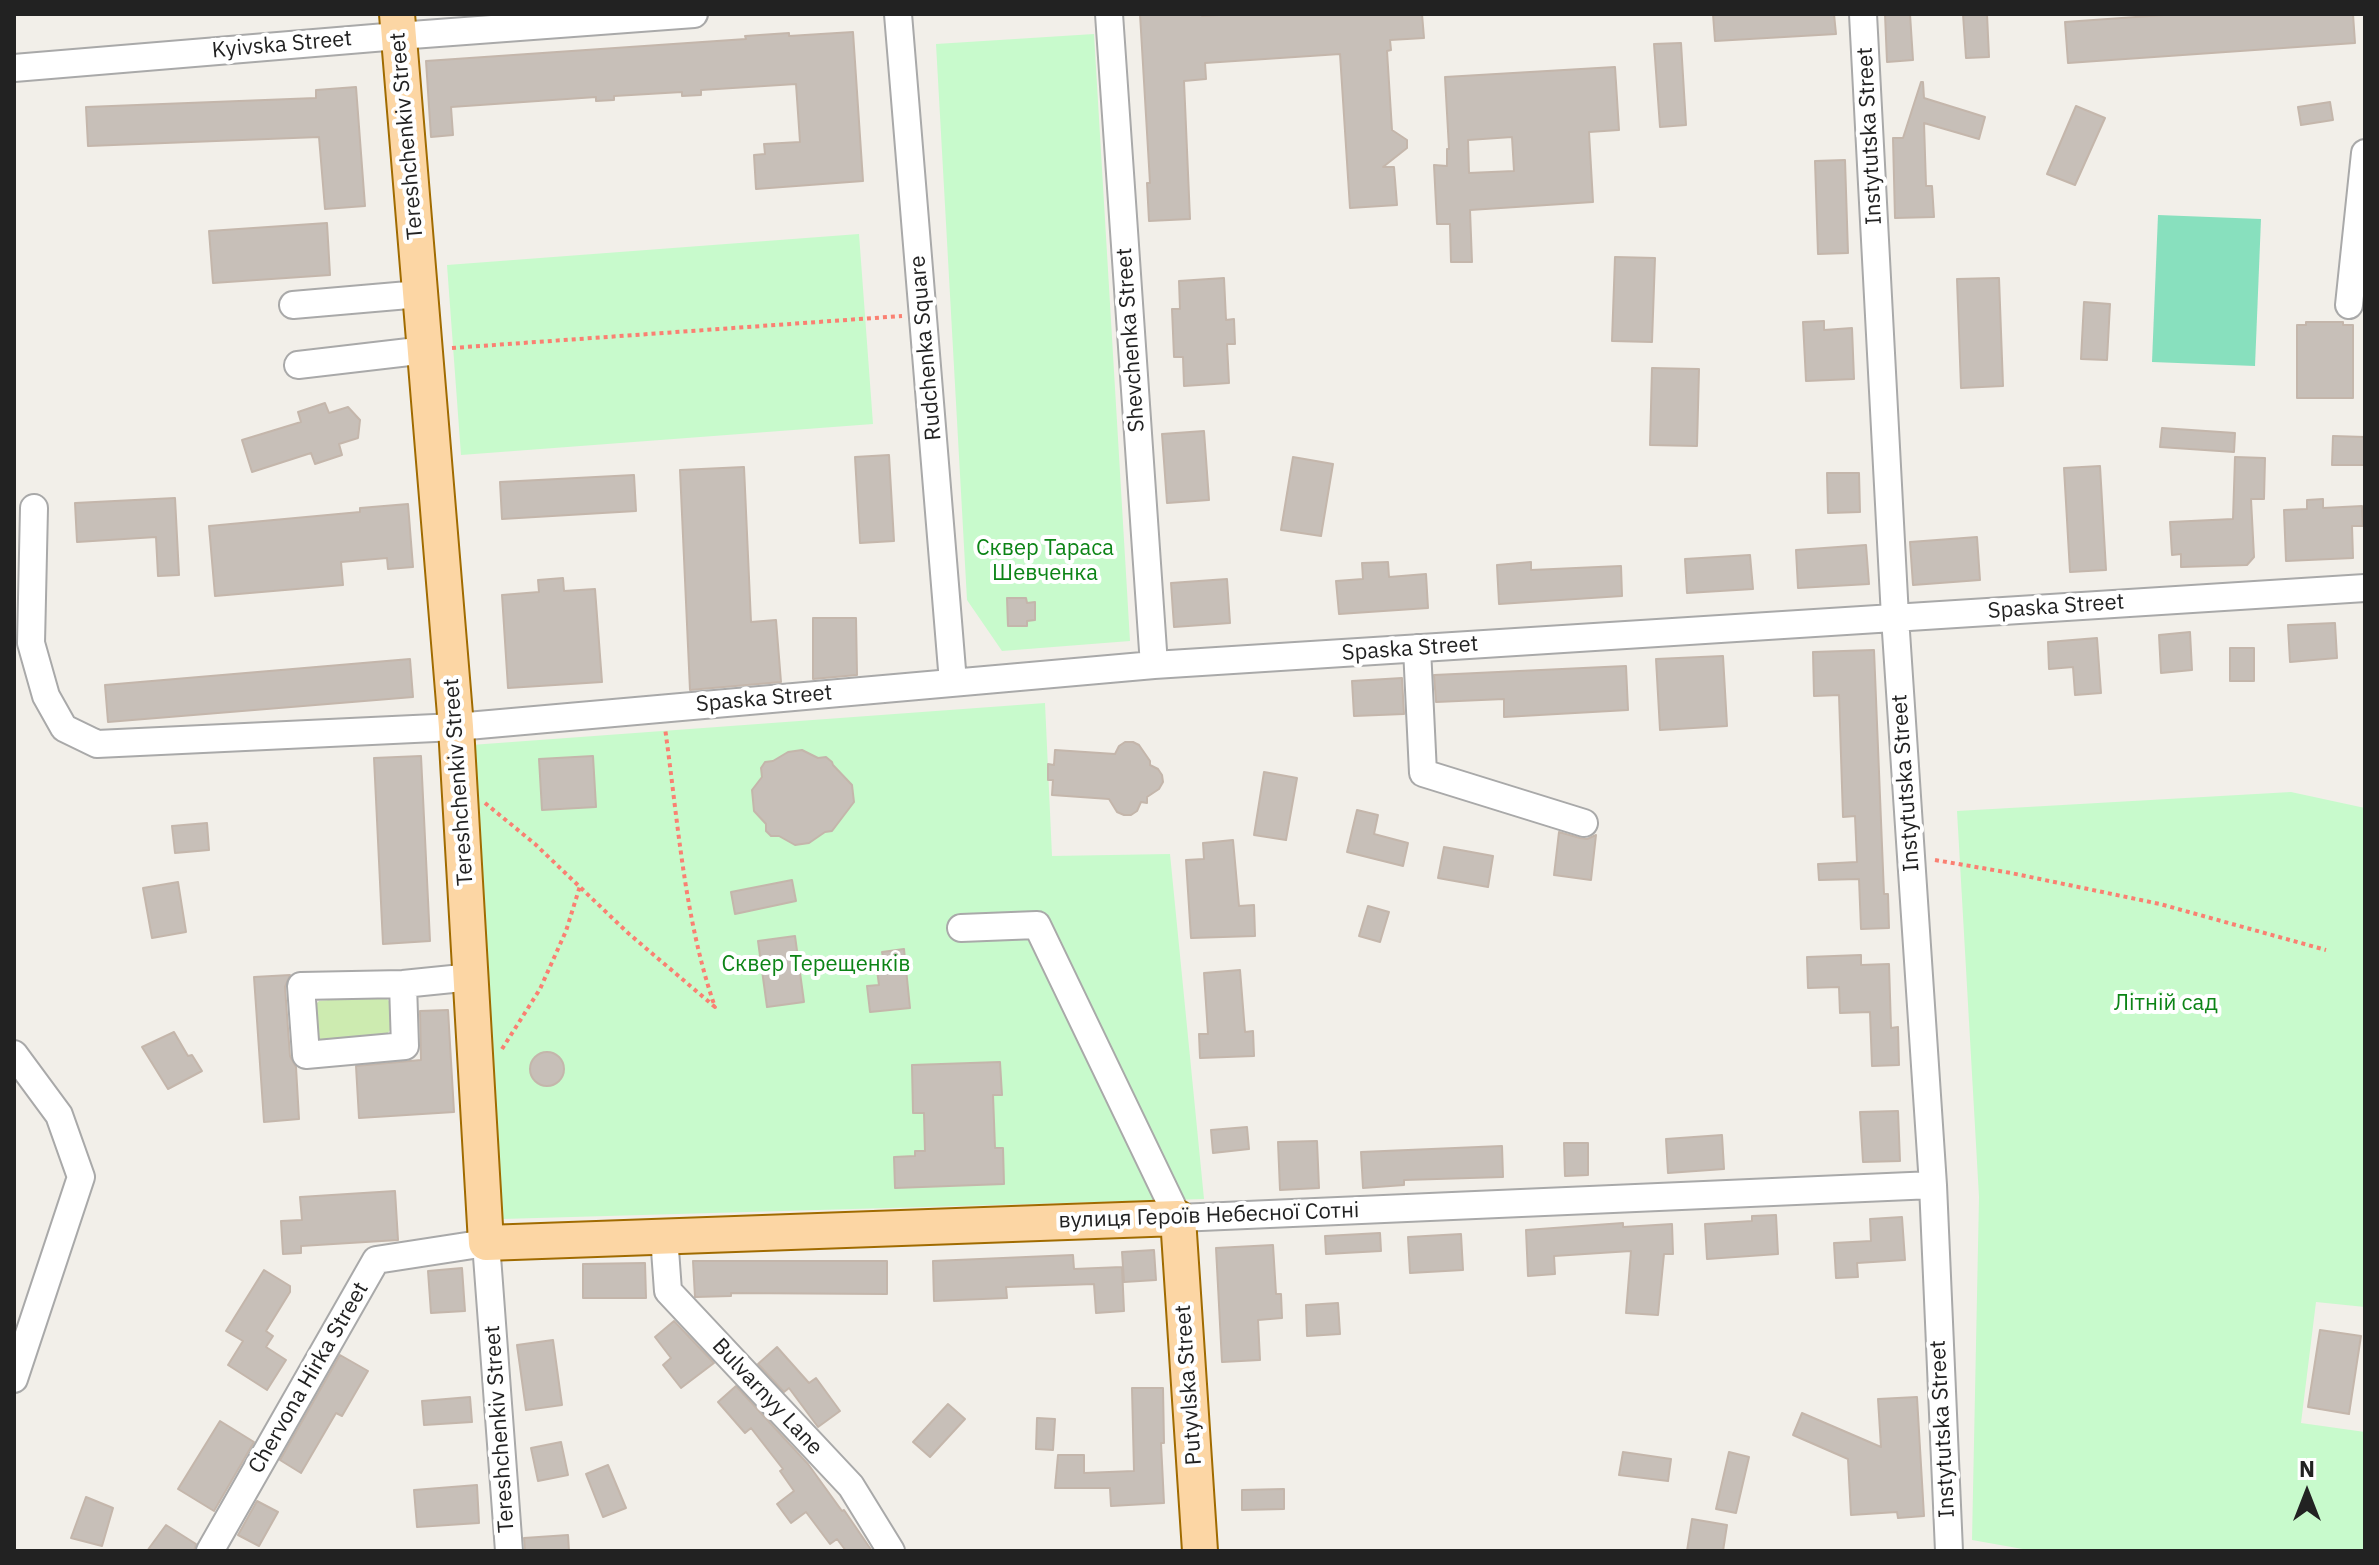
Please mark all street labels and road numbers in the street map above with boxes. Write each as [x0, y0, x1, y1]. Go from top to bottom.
street label: Kyivska Street [211, 26, 353, 64]
street label: Tereshchenkiv Street [385, 31, 429, 241]
street label: Instytutska Street [1852, 46, 1888, 226]
street label: Shevchenka Street [1111, 247, 1151, 433]
street label: Rudchenka Square [905, 254, 947, 442]
street label: Spaska Street [1987, 589, 2125, 625]
street label: Spaska Street [1341, 631, 1479, 667]
street label: Tereshchenkiv Street [439, 677, 479, 887]
street label: Spaska Street [695, 680, 833, 718]
street label: Instytutska Street [1887, 693, 1925, 873]
street label: вулиця Героїв Небесної Сотні [1058, 1198, 1360, 1234]
street label: Chervona Hirka Street [243, 1278, 375, 1478]
street label: Putyvlska Street [1170, 1304, 1208, 1466]
street label: Tereshchenkiv Street [480, 1324, 520, 1534]
street label: Bulvarnyy Lane [706, 1333, 828, 1461]
street label: Instytutska Street [1925, 1339, 1961, 1519]

